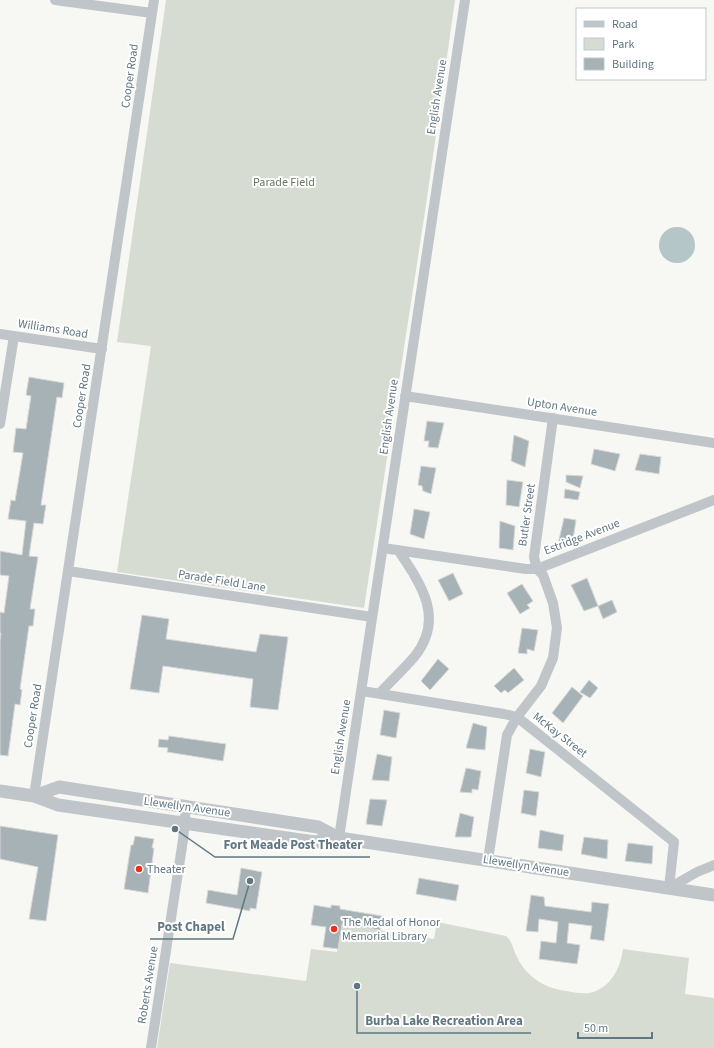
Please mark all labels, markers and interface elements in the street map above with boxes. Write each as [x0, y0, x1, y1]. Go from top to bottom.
legend [576, 8, 706, 80]
text: Road [612, 16, 638, 33]
text: Park [612, 36, 634, 53]
street label: Cooper Road [117, 43, 143, 109]
text: Building [612, 56, 654, 73]
street label: English Avenue [423, 58, 451, 136]
park label: Parade Field [253, 174, 315, 191]
street label: Williams Road [17, 315, 89, 343]
street label: Cooper Road [69, 363, 95, 429]
street label: English Avenue [375, 378, 403, 456]
street label: Upton Avenue [526, 393, 598, 421]
street label: Butler Street [514, 482, 540, 548]
street label: Estridge Avenue [542, 515, 623, 559]
street label: Parade Field Lane [177, 566, 267, 596]
street label: Cooper Road [20, 683, 46, 749]
street label: English Avenue [327, 698, 355, 776]
street label: McKay Street [529, 708, 591, 762]
street label: Llewellyn Avenue [143, 793, 231, 821]
callout: Fort Meade Post Theater [215, 832, 370, 857]
text: Fort Meade Post Theater [224, 836, 363, 854]
street label: Llewellyn Avenue [482, 851, 570, 881]
place label: Theater [147, 861, 186, 878]
marker: Theater [134, 864, 144, 874]
callout: Post Chapel [150, 914, 233, 939]
place label: The Medal of Honor Memorial Library [342, 914, 441, 945]
text: Post Chapel [157, 918, 225, 936]
marker: The Medal of Honor Memorial Library [329, 924, 339, 934]
street label: Roberts Avenue [133, 945, 163, 1025]
callout: Burba Lake Recreation Area [357, 1008, 531, 1033]
text: Burba Lake Recreation Area [365, 1012, 523, 1030]
scale bar [578, 1014, 652, 1040]
text: 50 m [584, 1020, 608, 1037]

